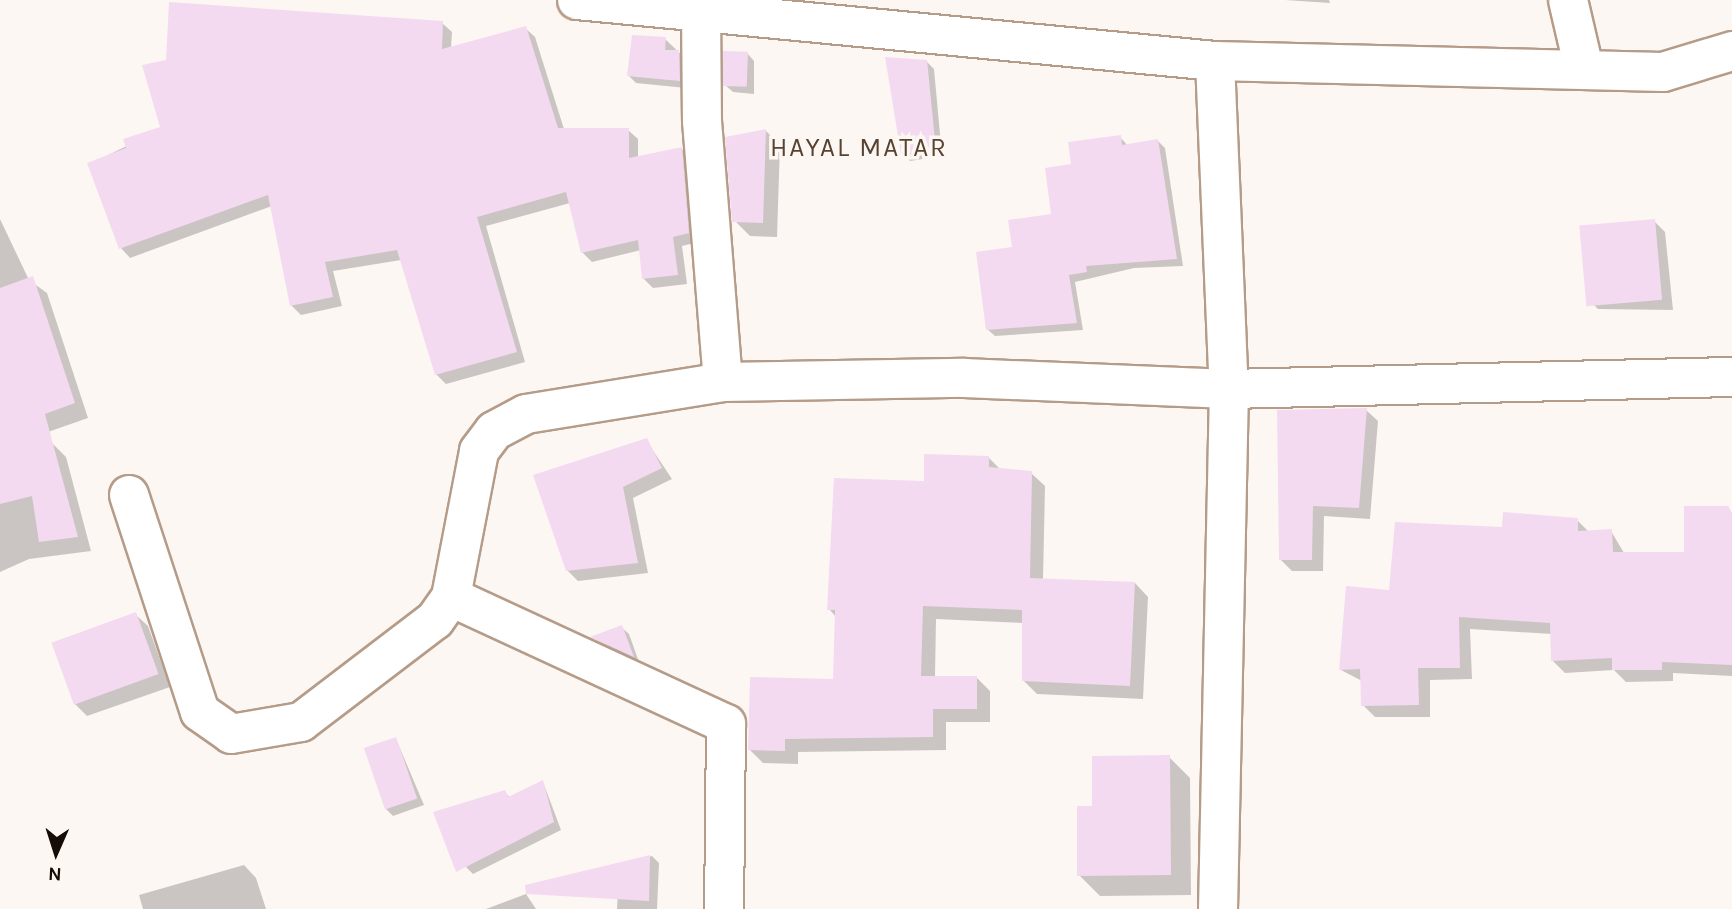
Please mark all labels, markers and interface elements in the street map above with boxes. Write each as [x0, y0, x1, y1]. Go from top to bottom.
district label: HAYAL MATAR [771, 132, 947, 164]
north arrow [21, 818, 91, 888]
text: N [48, 863, 62, 885]

